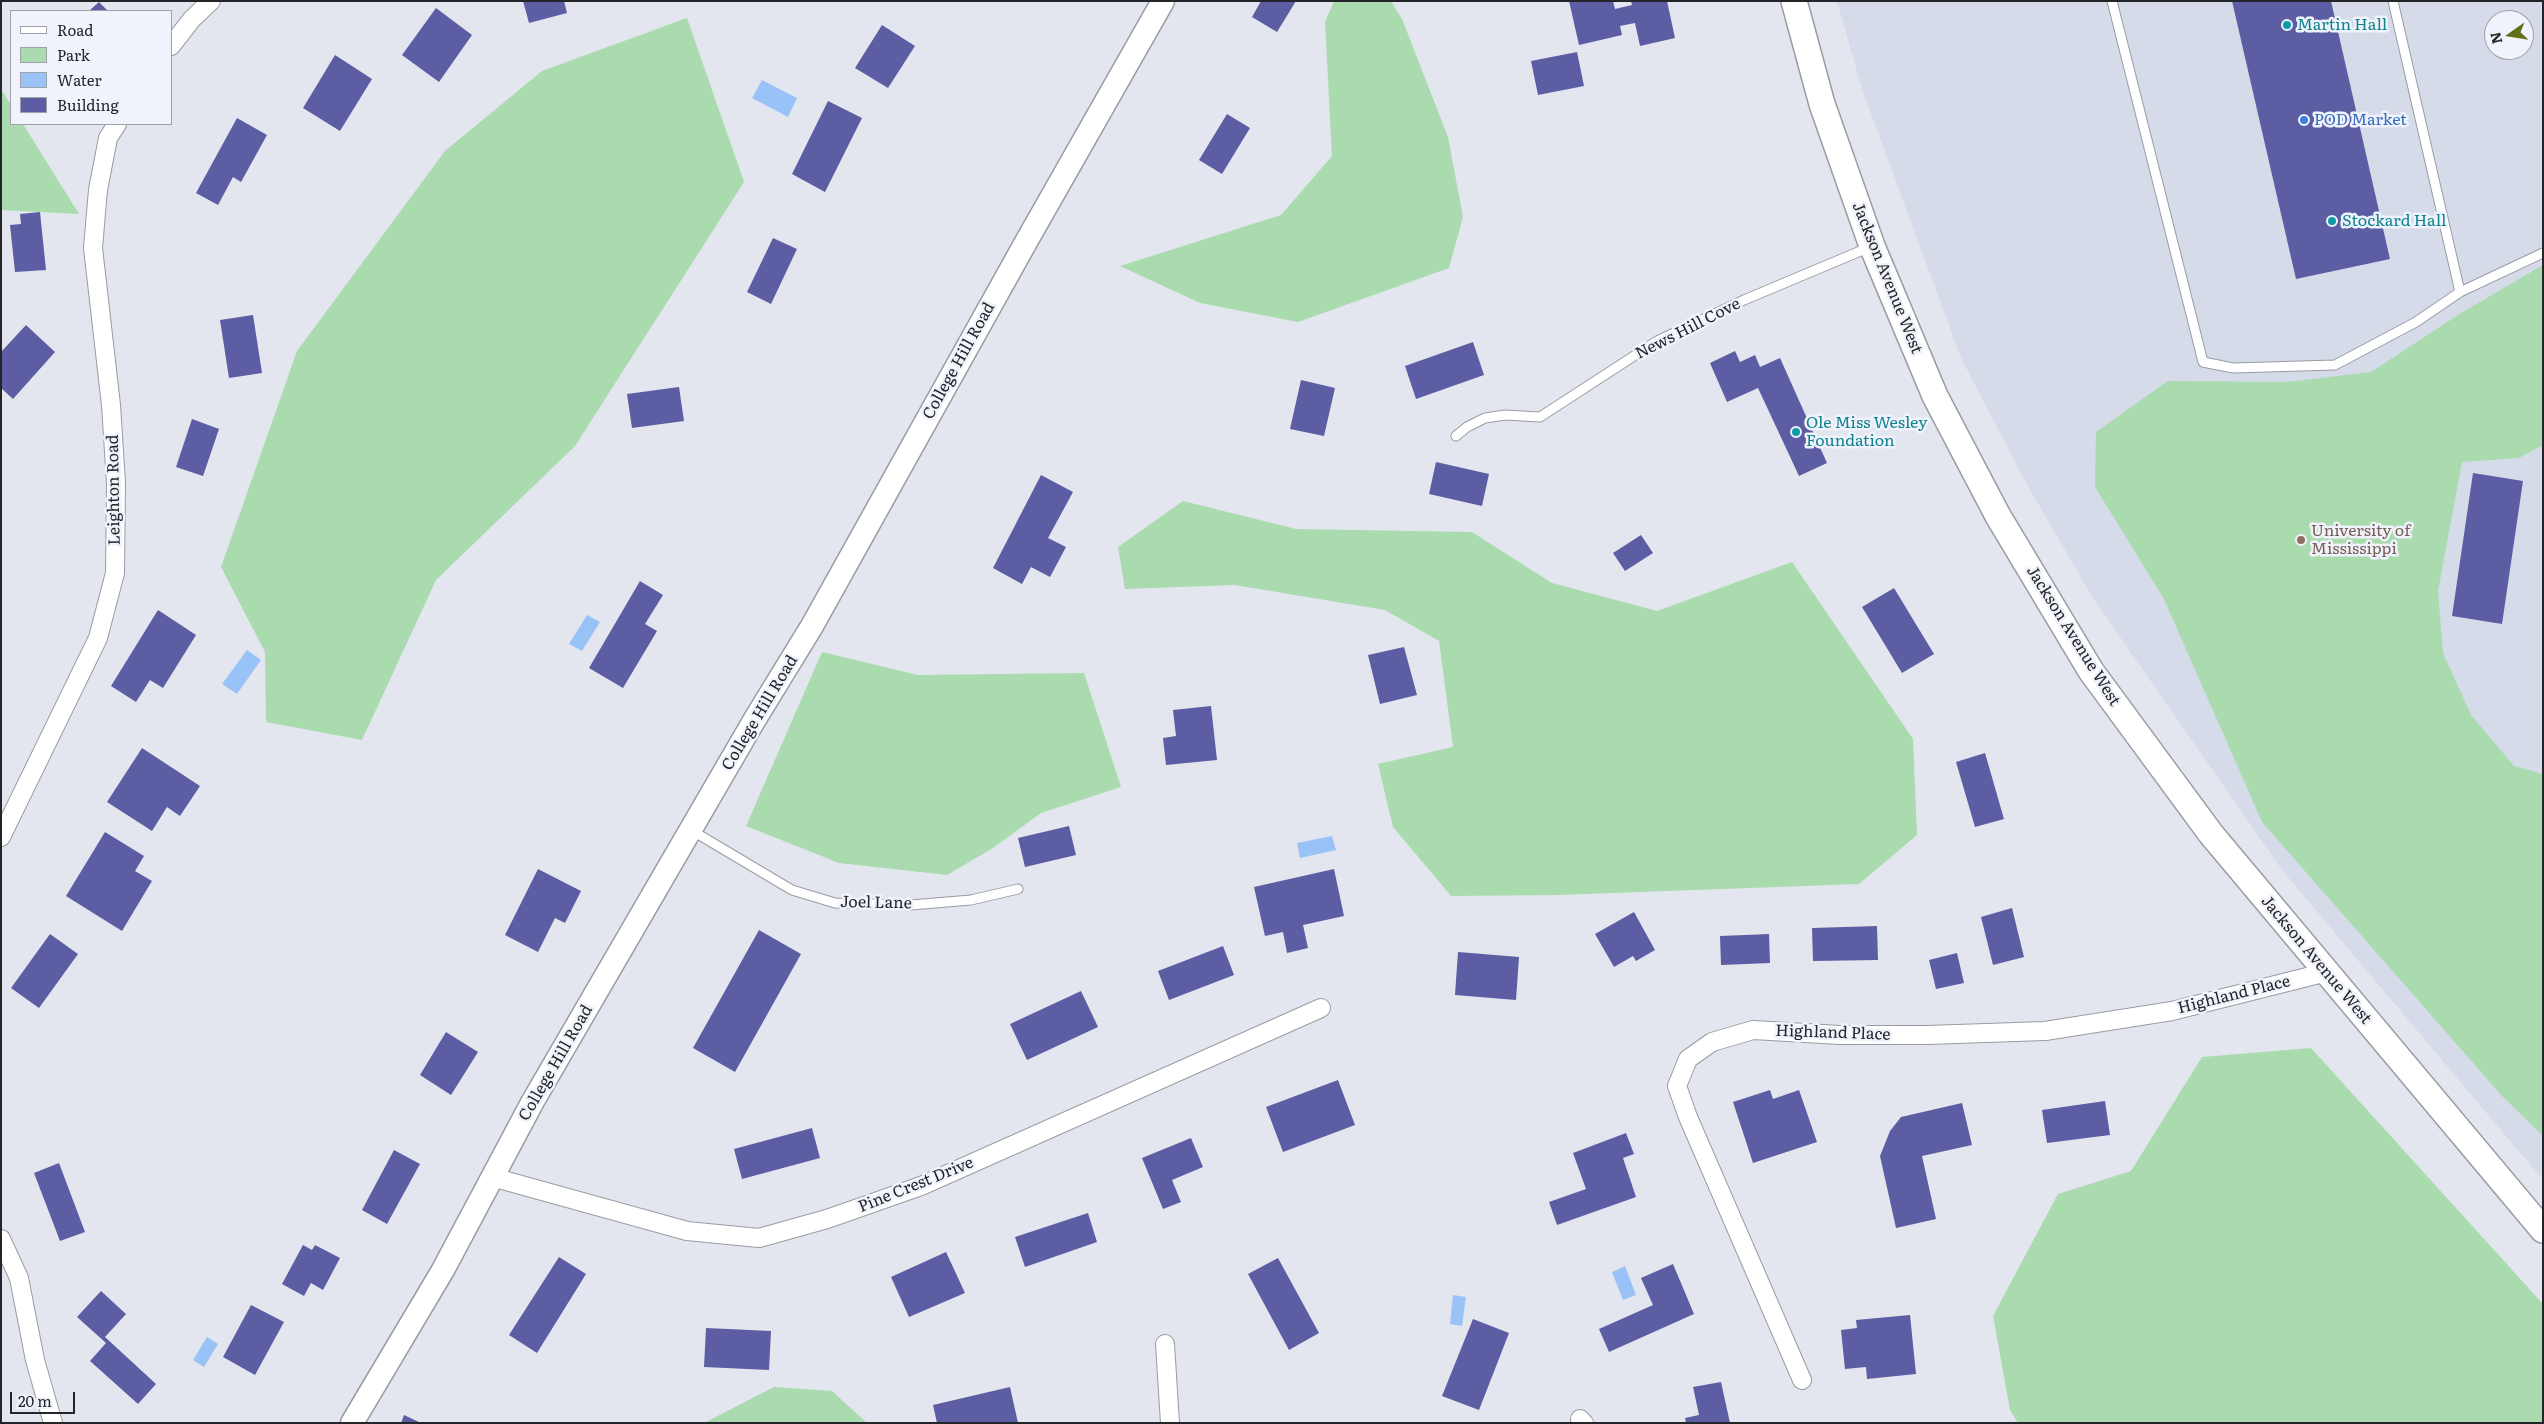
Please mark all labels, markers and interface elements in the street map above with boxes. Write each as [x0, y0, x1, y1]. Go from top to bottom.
legend [10, 10, 172, 125]
north arrow [2484, 10, 2534, 60]
place label: Martin Hall [2297, 15, 2387, 35]
text: Road [57, 18, 93, 41]
marker: Martin Hall [2281, 19, 2293, 31]
text: N [2484, 30, 2506, 46]
text: Park [57, 43, 90, 66]
text: Water [57, 68, 102, 91]
text: Building [57, 93, 119, 116]
place label: POD Market [2314, 110, 2407, 130]
marker: POD Market [2298, 114, 2310, 126]
street label: Jackson Avenue West [1848, 199, 1926, 357]
place label: Stockard Hall [2342, 211, 2446, 231]
marker: Stockard Hall [2326, 215, 2338, 227]
street label: News Hill Cove [1632, 294, 1744, 364]
street label: College Hill Road [919, 299, 999, 423]
place label: Ole Miss Wesley Foundation [1806, 413, 1927, 451]
marker: Ole Miss Wesley Foundation [1790, 426, 1802, 438]
street label: Leighton Road [103, 434, 125, 546]
place label: University of Mississippi [2311, 521, 2410, 559]
marker: University of Mississippi [2295, 534, 2307, 546]
street label: Jackson Avenue West [2022, 562, 2124, 710]
street label: College Hill Road [718, 652, 802, 774]
street label: Jackson Avenue West [2257, 892, 2375, 1028]
street label: Joel Lane [840, 893, 912, 913]
street label: Highland Place [2176, 972, 2292, 1018]
street label: College Hill Road [515, 1002, 597, 1124]
street label: Highland Place [1775, 1021, 1891, 1045]
street label: Pine Crest Drive [856, 1153, 976, 1217]
scale bar [12, 1382, 78, 1414]
text: 20 m [18, 1389, 52, 1412]

